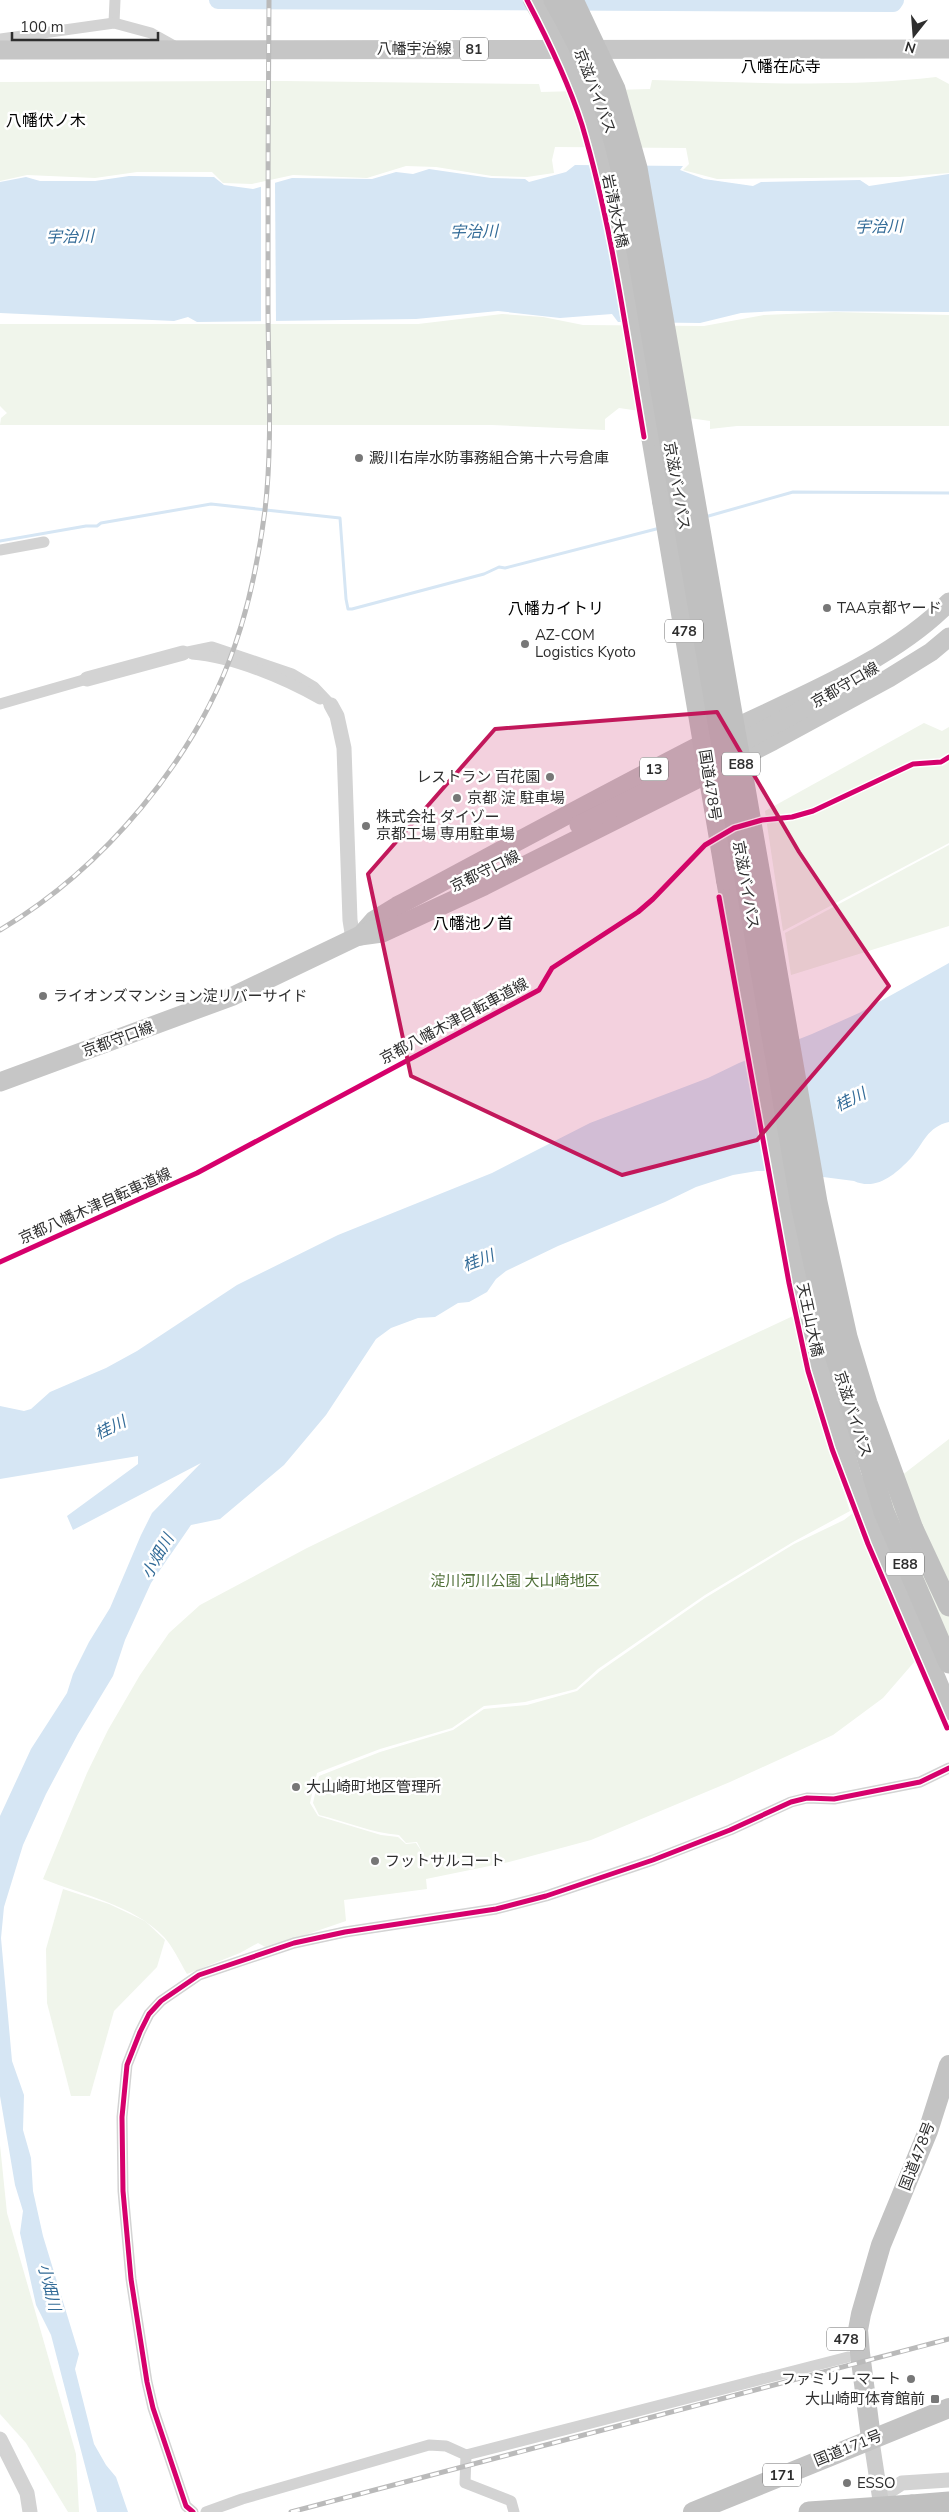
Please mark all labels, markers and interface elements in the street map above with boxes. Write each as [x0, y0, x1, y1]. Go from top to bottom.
scale bar [12, 10, 159, 42]
north arrow [889, 10, 939, 60]
text: 100 m [20, 17, 64, 37]
text: N [903, 36, 918, 58]
road number: 81 [460, 38, 488, 61]
street label: 八幡宇治線 [376, 39, 452, 59]
street label: 京滋バイパス [570, 46, 620, 136]
district label: 八幡在応寺 [741, 56, 821, 78]
district label: 八幡伏ノ木 [6, 110, 86, 132]
street label: 岩清水大橋 [597, 172, 633, 250]
water label: 宇治川 [855, 216, 905, 238]
water label: 宇治川 [450, 221, 500, 243]
water label: 宇治川 [46, 226, 96, 248]
street label: 京滋バイパス [659, 440, 695, 532]
place label: 澱川右岸水防事務組合第十六号倉庫 [369, 448, 609, 468]
marker: 澱川右岸水防事務組合第十六号倉庫 [353, 452, 365, 464]
district label: 八幡カイトリ [508, 598, 604, 620]
place label: TAA京都ヤード [837, 598, 942, 618]
marker: TAA京都ヤード [821, 602, 833, 614]
road number: 478 [665, 620, 703, 642]
place label: AZ-COM Logistics Kyoto [535, 625, 636, 662]
marker: AZ-COM Logistics Kyoto [519, 638, 531, 650]
street label: 京都守口線 [808, 658, 882, 712]
street label: 国道478号 [694, 748, 726, 822]
road number: E88 [722, 752, 760, 776]
road number: 13 [640, 758, 668, 781]
place label: レストラン 百花園 [416, 767, 540, 787]
marker: レストラン 百花園 [544, 771, 556, 783]
place label: 京都 淀 駐車場 [467, 788, 565, 808]
marker: 京都 淀 駐車場 [451, 792, 463, 804]
place label: 株式会社 ダイゾー 京都工場 専用駐車場 [376, 807, 515, 844]
marker: 株式会社 ダイゾー 京都工場 専用駐車場 [360, 820, 372, 832]
street label: 京滋バイパス [728, 839, 764, 931]
street label: 京都守口線 [447, 846, 523, 896]
district label: 八幡池ノ首 [433, 913, 513, 935]
street label: 京都八幡木津自転車道線 [376, 973, 532, 1069]
place label: ライオンズマンション淀リバーサイド [53, 986, 307, 1006]
marker: ライオンズマンション淀リバーサイド [37, 990, 49, 1002]
street label: 京都守口線 [79, 1017, 157, 1061]
water label: 桂川 [831, 1082, 871, 1117]
street label: 京都八幡木津自転車道線 [16, 1163, 174, 1249]
water label: 桂川 [459, 1244, 499, 1277]
street label: 天王山大橋 [792, 1281, 828, 1359]
street label: 京滋バイパス [830, 1368, 876, 1460]
water label: 桂川 [91, 1410, 131, 1445]
water label: 小畑川 [137, 1528, 180, 1583]
road number: E88 [886, 1552, 924, 1576]
park label: 淀川河川公園 大山崎地区 [431, 1571, 599, 1591]
place label: 大山崎町地区管理所 [306, 1777, 441, 1797]
marker: 大山崎町地区管理所 [290, 1781, 302, 1793]
place label: フットサルコート [385, 1851, 505, 1871]
marker: フットサルコート [369, 1855, 381, 1867]
street label: 国道478号 [895, 2119, 939, 2193]
water label: 小畑川 [33, 2261, 66, 2315]
road number: 478 [827, 2328, 865, 2350]
place label: ファミリーマート [781, 2369, 901, 2389]
marker: ファミリーマート [905, 2373, 917, 2385]
place label: 大山崎町体育館前 [805, 2389, 925, 2409]
marker: 大山崎町体育館前 [929, 2393, 941, 2405]
street label: 国道171号 [811, 2425, 885, 2471]
road number: 171 [763, 2464, 801, 2486]
place label: ESSO [857, 2473, 896, 2493]
marker: ESSO [841, 2477, 853, 2489]

